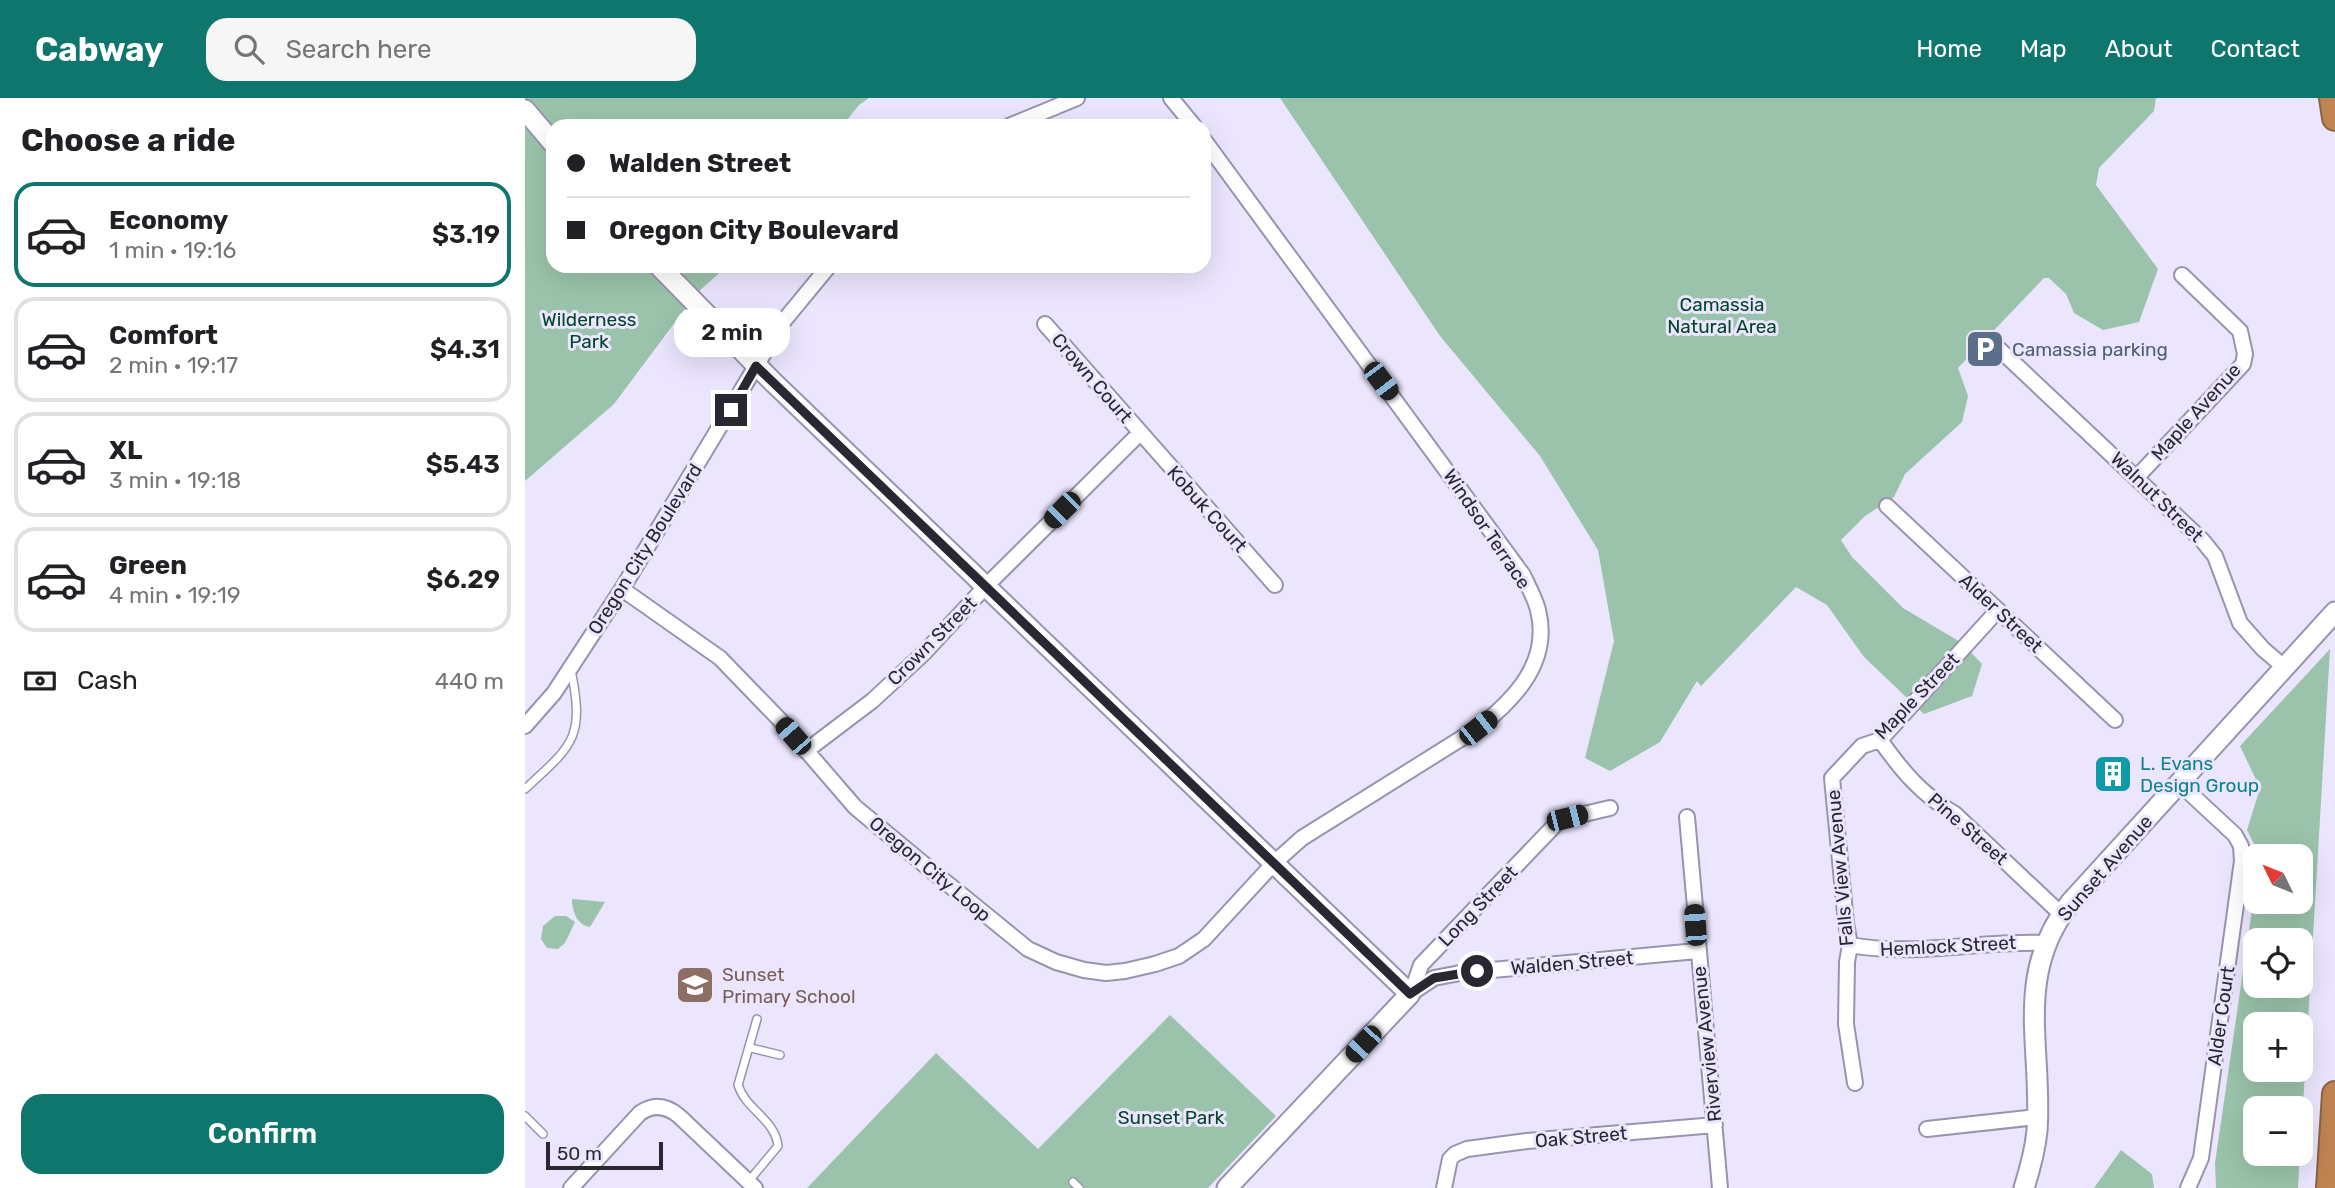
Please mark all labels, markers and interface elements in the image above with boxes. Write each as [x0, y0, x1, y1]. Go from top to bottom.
search box [206, 18, 696, 81]
text: Cabway [35, 30, 164, 69]
icon: search [230, 30, 268, 68]
text: Search here [286, 34, 432, 65]
text: Home [1916, 35, 1982, 63]
text: Map [2020, 35, 2067, 63]
text: About [2105, 35, 2173, 63]
text: Contact [2211, 35, 2300, 63]
text: Choose a ride [21, 121, 235, 159]
text: Walden Street [609, 148, 791, 179]
icon: car [25, 203, 88, 266]
text: Economy [109, 205, 228, 236]
text: Oregon City Boulevard [609, 215, 899, 246]
text: $3.19 [432, 219, 500, 250]
text: 1 min · 19:16 [109, 236, 236, 264]
park label: Camassia Natural Area [1667, 293, 1777, 338]
park label: Wilderness Park [541, 308, 637, 353]
callout: 2 min [673, 308, 789, 358]
icon: car [25, 318, 88, 381]
text: 2 min [701, 318, 763, 346]
text: Comfort [109, 320, 218, 351]
street label: Crown Court [1047, 328, 1138, 428]
parking icon: Camassia parking [1964, 328, 2006, 370]
text: $4.31 [430, 334, 500, 365]
place label: Camassia parking [2012, 338, 2168, 361]
text: 2 min · 19:17 [109, 351, 238, 379]
car [1360, 358, 1403, 404]
street label: Maple Avenue [2146, 359, 2246, 465]
route end [715, 394, 747, 426]
icon: car [25, 433, 88, 496]
text: XL [109, 435, 142, 466]
street label: Walnut Street [2106, 447, 2209, 547]
text: $5.43 [426, 449, 500, 480]
street label: Oregon City Boulevard [583, 459, 707, 639]
street label: Kobuk Court [1162, 461, 1252, 557]
street label: Windsor Terrace [1438, 465, 1536, 593]
text: 3 min · 19:18 [109, 466, 241, 494]
car [1040, 488, 1085, 532]
icon: car [25, 548, 88, 611]
text: Green [109, 550, 187, 581]
text: $6.29 [426, 564, 500, 595]
street label: Alder Street [1955, 569, 2048, 658]
text: 4 min · 19:19 [109, 581, 241, 609]
street label: Crown Street [883, 591, 982, 690]
street label: Maple Street [1870, 647, 1964, 744]
icon: cash [21, 662, 59, 700]
text: Cash [77, 665, 138, 696]
text: 440 m [435, 667, 504, 695]
car [1455, 707, 1502, 749]
car [772, 713, 815, 759]
place label: L. Evans Design Group [2140, 752, 2259, 797]
building icon: L. Evans Design Group [2092, 753, 2134, 795]
street label: Pine Street [1923, 788, 2013, 870]
street label: Falls View Avenue [1822, 789, 1858, 947]
car [1545, 803, 1590, 833]
street label: Sunset Avenue [2053, 810, 2157, 926]
street label: Oregon City Loop [864, 811, 996, 927]
north arrow [2243, 844, 2313, 914]
map controls [2243, 844, 2313, 1166]
street label: Long Street [1434, 860, 1523, 951]
car [1684, 903, 1707, 947]
button: locate [2243, 928, 2313, 998]
street label: Hemlock Street [1879, 931, 2017, 961]
street label: Walden Street [1510, 946, 1635, 980]
route start [1461, 955, 1493, 987]
place label: Sunset Primary School [722, 963, 856, 1008]
school or university icon: Sunset Primary School [674, 964, 716, 1006]
street label: Alder Court [2203, 964, 2239, 1067]
street label: Riverview Avenue [1687, 965, 1727, 1123]
button: + [2243, 1012, 2313, 1082]
car [1341, 1021, 1386, 1067]
button: Confirm [21, 1094, 504, 1174]
button: − [2243, 1096, 2313, 1166]
park label: Sunset Park [1118, 1106, 1225, 1129]
street label: Oak Street [1534, 1121, 1629, 1152]
scale bar [546, 1139, 663, 1171]
text: 50 m [557, 1142, 602, 1165]

